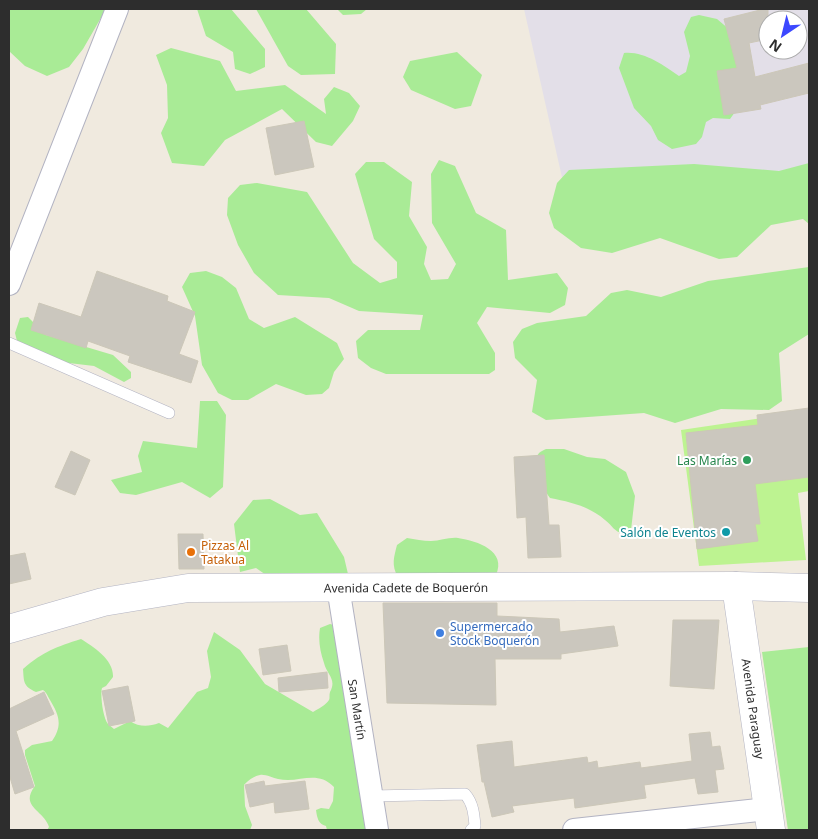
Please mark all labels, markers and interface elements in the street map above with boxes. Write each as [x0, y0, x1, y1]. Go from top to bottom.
north arrow [758, 10, 808, 60]
text: N [765, 35, 785, 57]
place label: Las Marías [677, 452, 737, 469]
marker: Las Marías [741, 454, 753, 466]
place label: Salón de Eventos [620, 524, 716, 541]
marker: Salón de Eventos [720, 526, 732, 538]
place label: Pizzas Al Tatakua [201, 537, 249, 568]
marker: Pizzas Al Tatakua [185, 546, 197, 558]
street label: Avenida Cadete de Boquerón [324, 578, 488, 596]
place label: Supermercado Stock Boquerón [450, 618, 540, 649]
marker: Supermercado Stock Boquerón [434, 627, 446, 639]
street label: Avenida Paraguay [738, 657, 769, 761]
street label: San Martín [344, 678, 371, 741]

